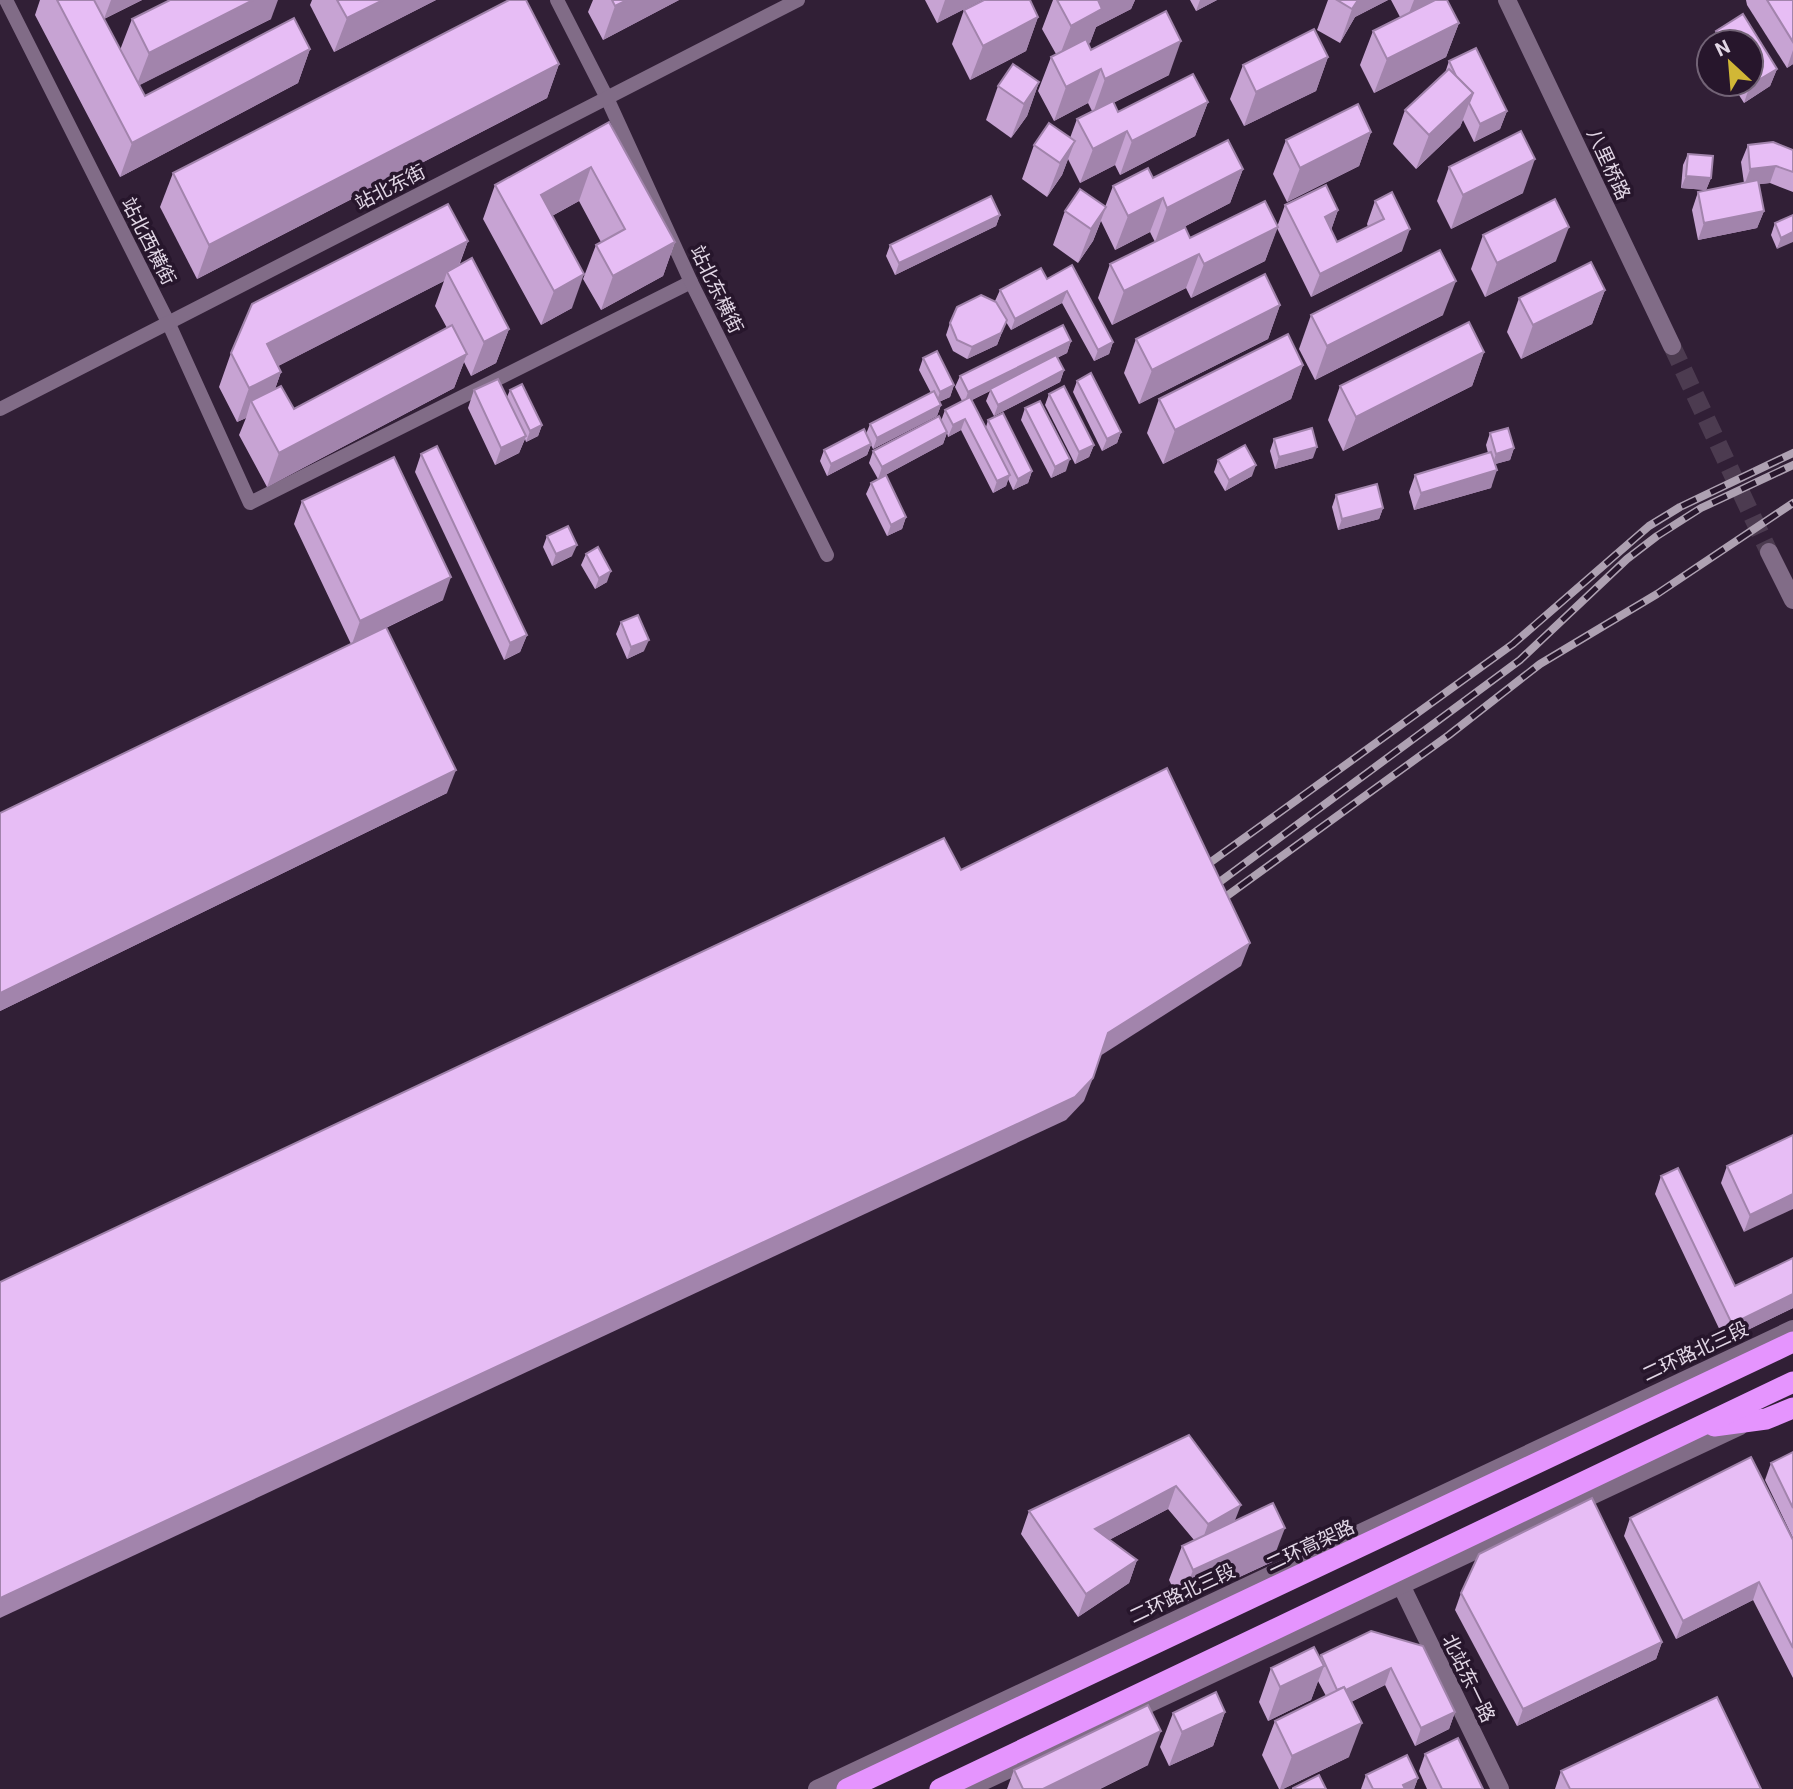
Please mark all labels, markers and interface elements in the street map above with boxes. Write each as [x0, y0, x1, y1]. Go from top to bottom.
north arrow [1695, 28, 1765, 98]
text: N [1712, 35, 1734, 61]
street label: 八里桥路 [1582, 125, 1635, 204]
street label: 站北东街 [351, 160, 429, 215]
street label: 站北西横街 [117, 194, 180, 289]
street label: 站北东横街 [685, 241, 748, 337]
street label: 二环路北三段 [1639, 1317, 1752, 1386]
street label: 二环高架路 [1262, 1515, 1358, 1576]
street label: 二环路北三段 [1126, 1559, 1239, 1628]
street label: 北站东一路 [1437, 1630, 1500, 1726]

